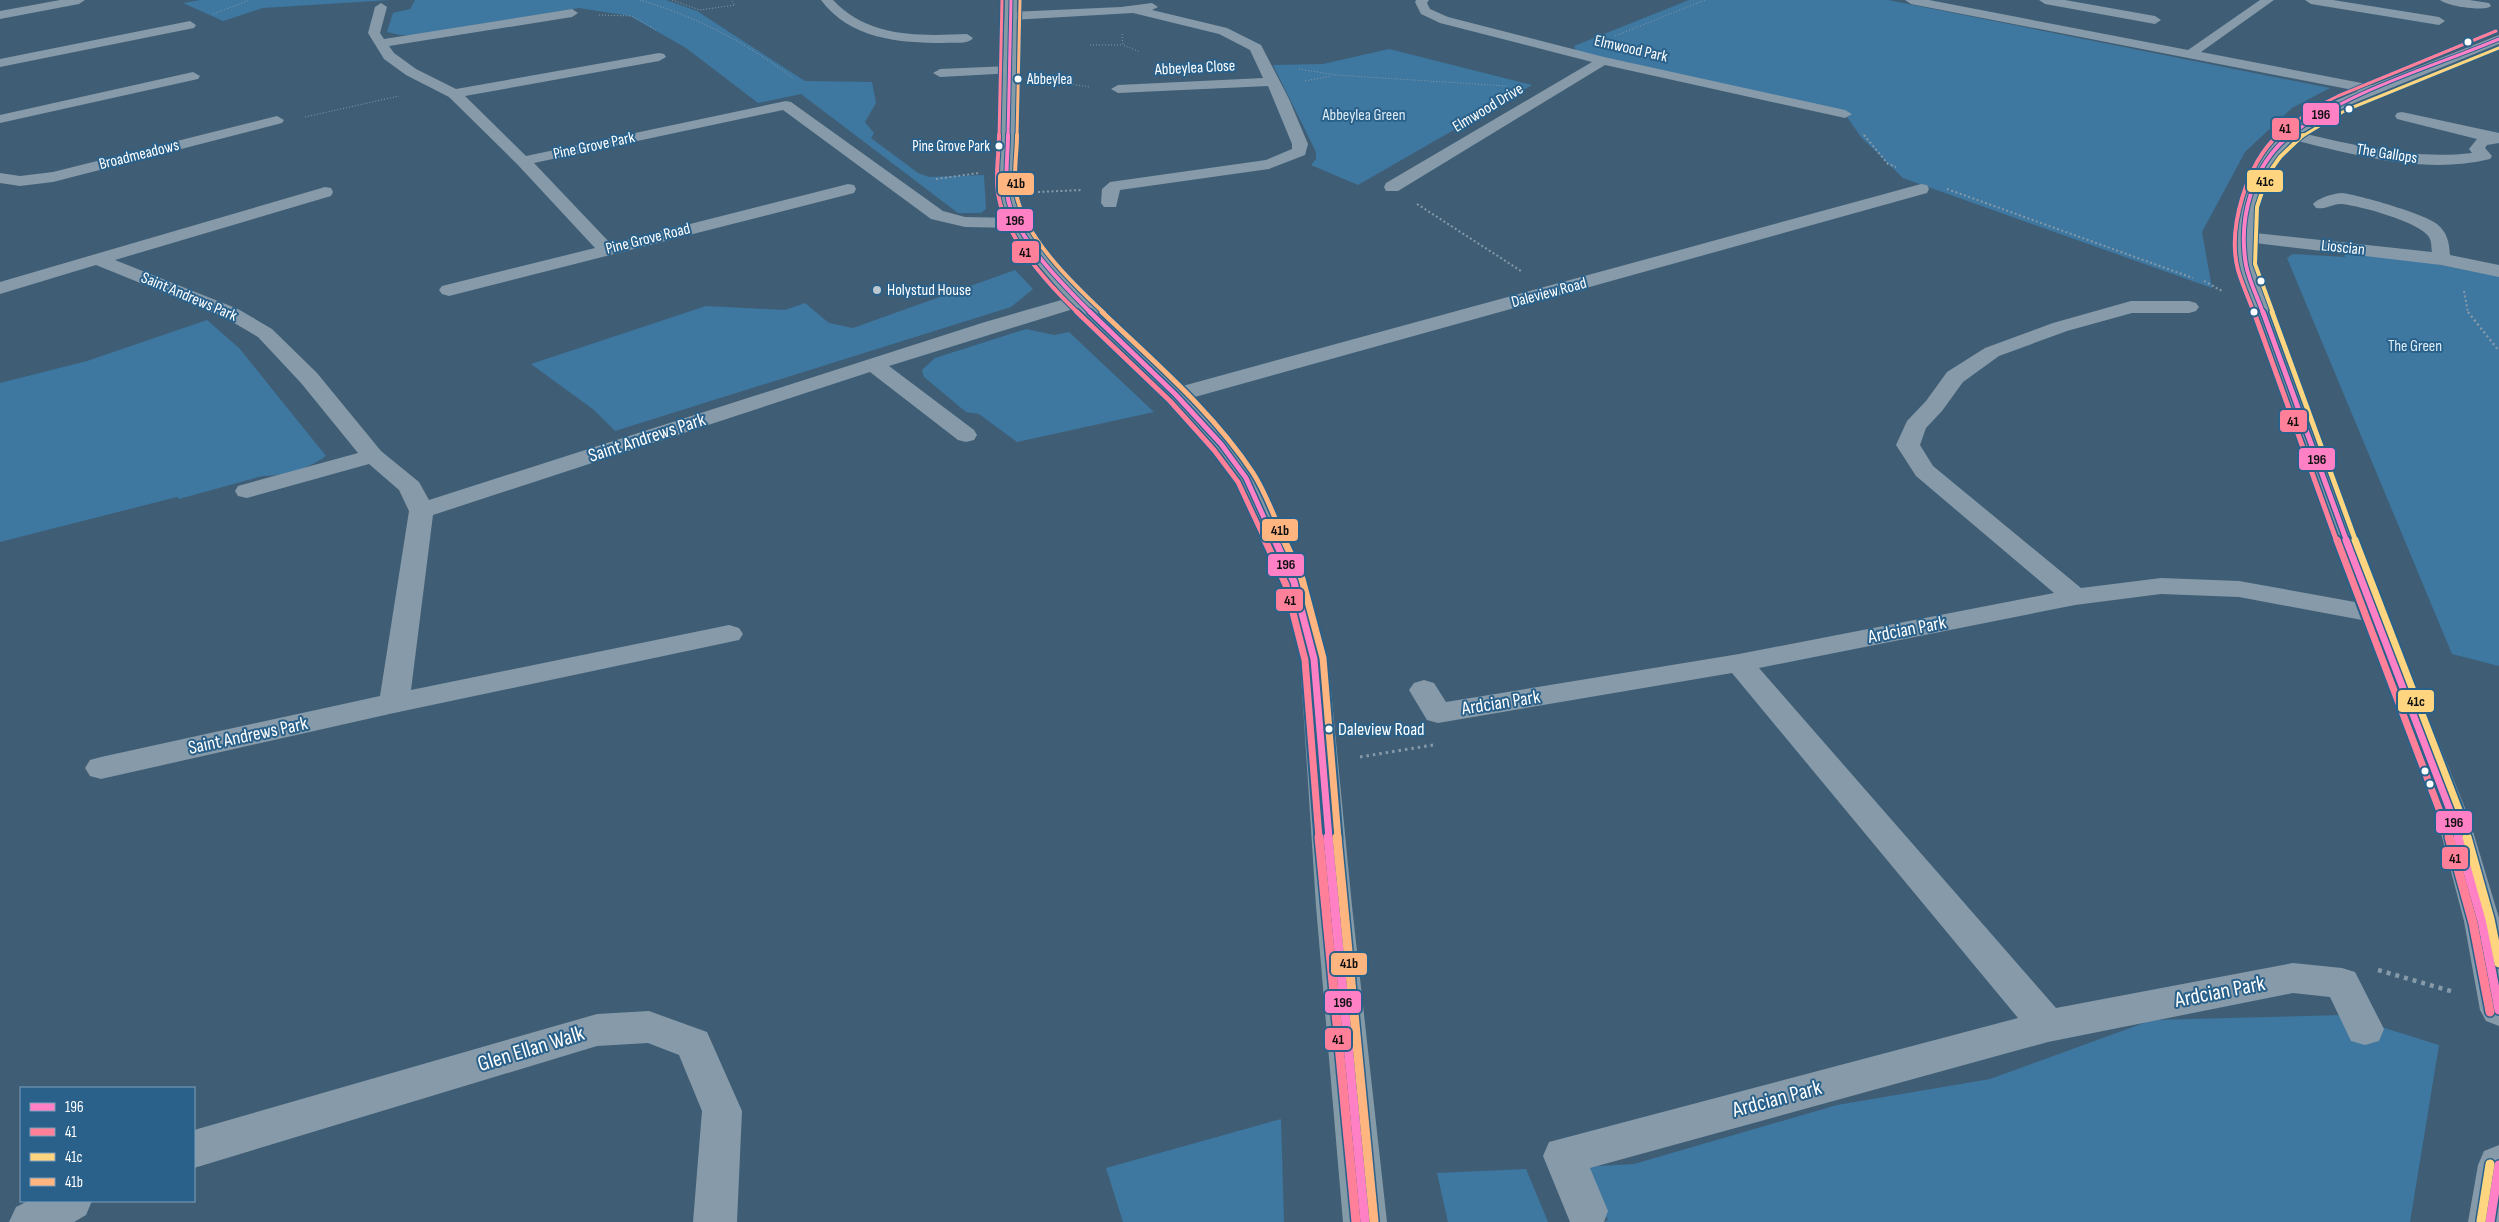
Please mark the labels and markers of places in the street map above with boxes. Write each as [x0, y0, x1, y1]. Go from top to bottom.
unlabelled marker [2463, 37, 2473, 47]
place label: Abbeylea [1026, 70, 1073, 89]
marker: Abbeylea [1013, 74, 1023, 84]
unlabelled marker [2344, 104, 2354, 114]
place label: Pine Grove Park [912, 137, 990, 156]
marker: Pine Grove Park [994, 141, 1004, 151]
unlabelled marker [2256, 276, 2266, 286]
place label: Holystud House [887, 281, 971, 300]
marker: Holystud House [871, 284, 883, 296]
unlabelled marker [2249, 307, 2259, 317]
place label: Daleview Road [1338, 719, 1425, 740]
marker: Daleview Road [1324, 724, 1334, 734]
unlabelled marker [2420, 766, 2430, 776]
unlabelled marker [2425, 779, 2435, 789]

